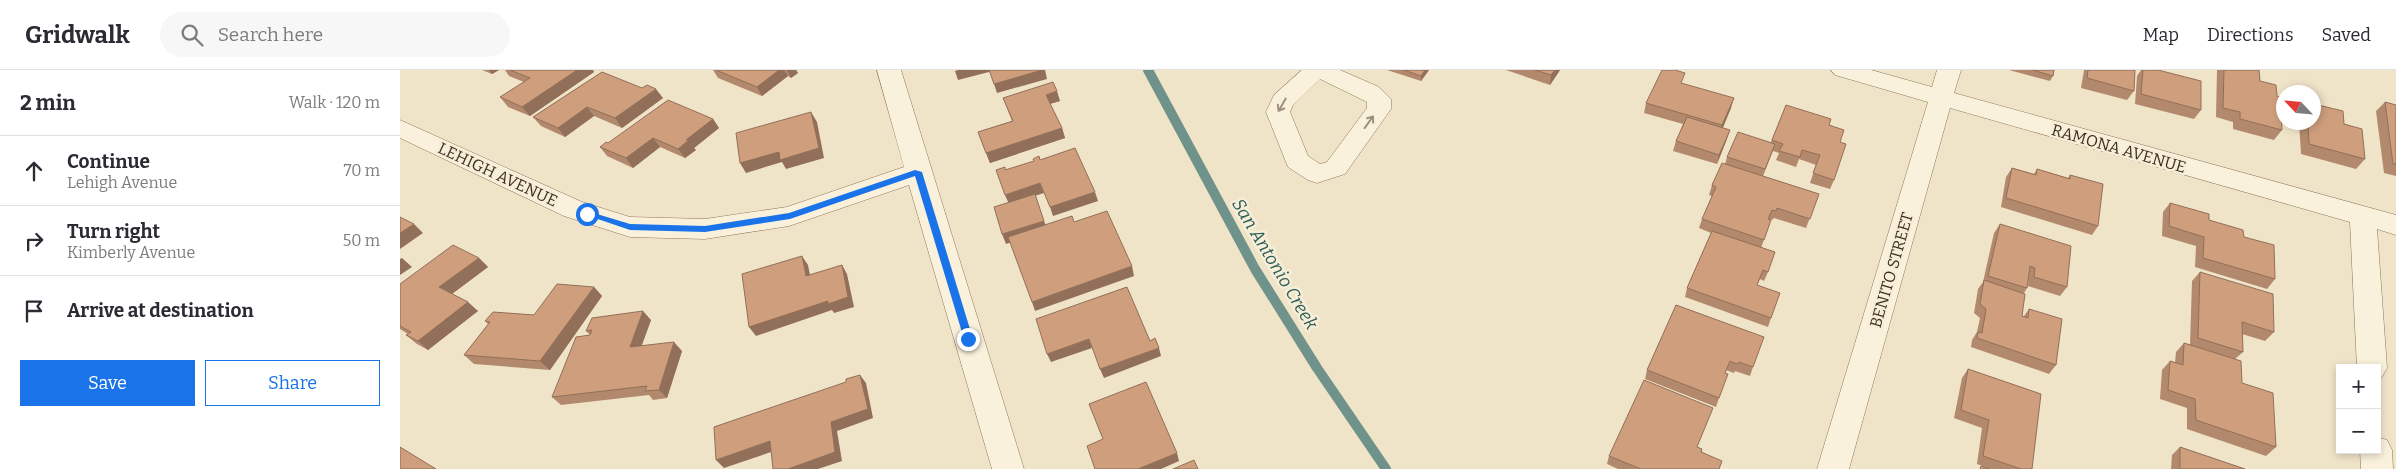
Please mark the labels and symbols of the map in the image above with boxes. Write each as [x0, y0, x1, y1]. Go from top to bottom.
north arrow [2276, 85, 2321, 130]
one-way arrow [1277, 97, 1287, 112]
one-way arrow [1364, 116, 1375, 129]
street label: RAMONA AVENUE [2049, 120, 2188, 177]
street label: LEHIGH AVENUE [435, 138, 561, 210]
water label: San Antonio Creek [1227, 195, 1323, 334]
route start [576, 203, 599, 226]
street label: BENITO STREET [1866, 210, 1917, 330]
route end [957, 328, 980, 351]

